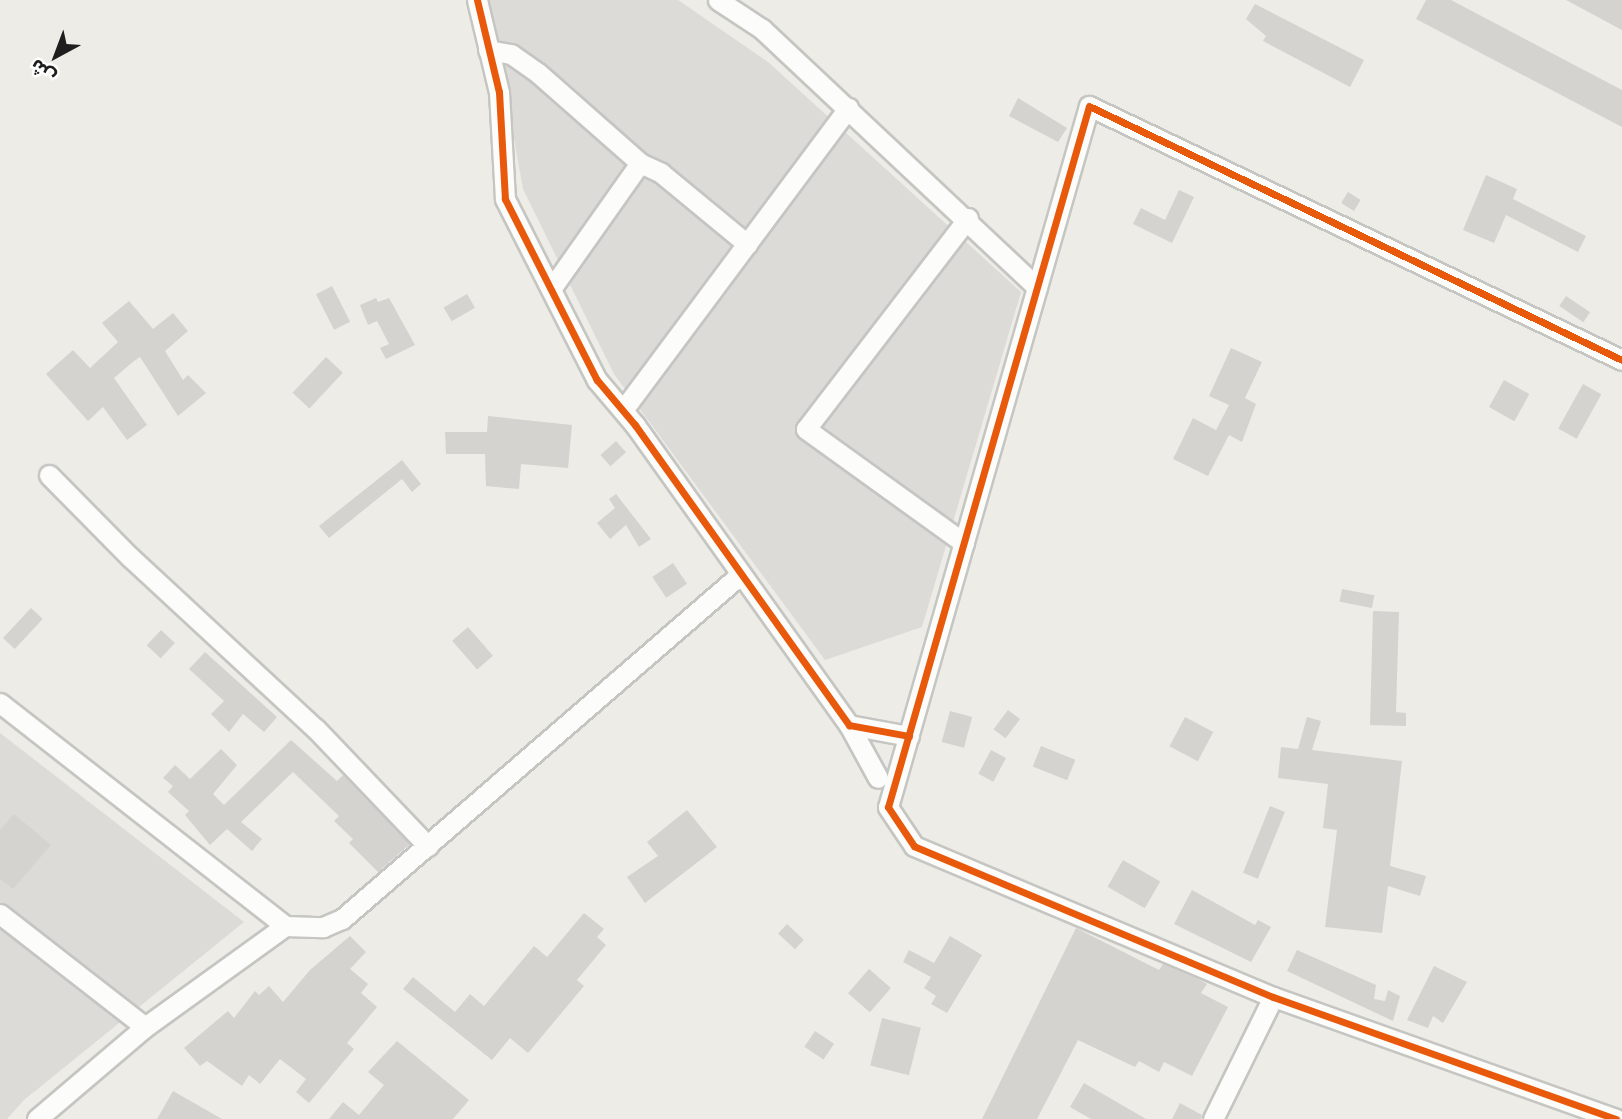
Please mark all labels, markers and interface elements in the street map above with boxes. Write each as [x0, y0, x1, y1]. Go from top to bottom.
north arrow [21, 21, 91, 91]
text: ش [24, 53, 61, 90]

